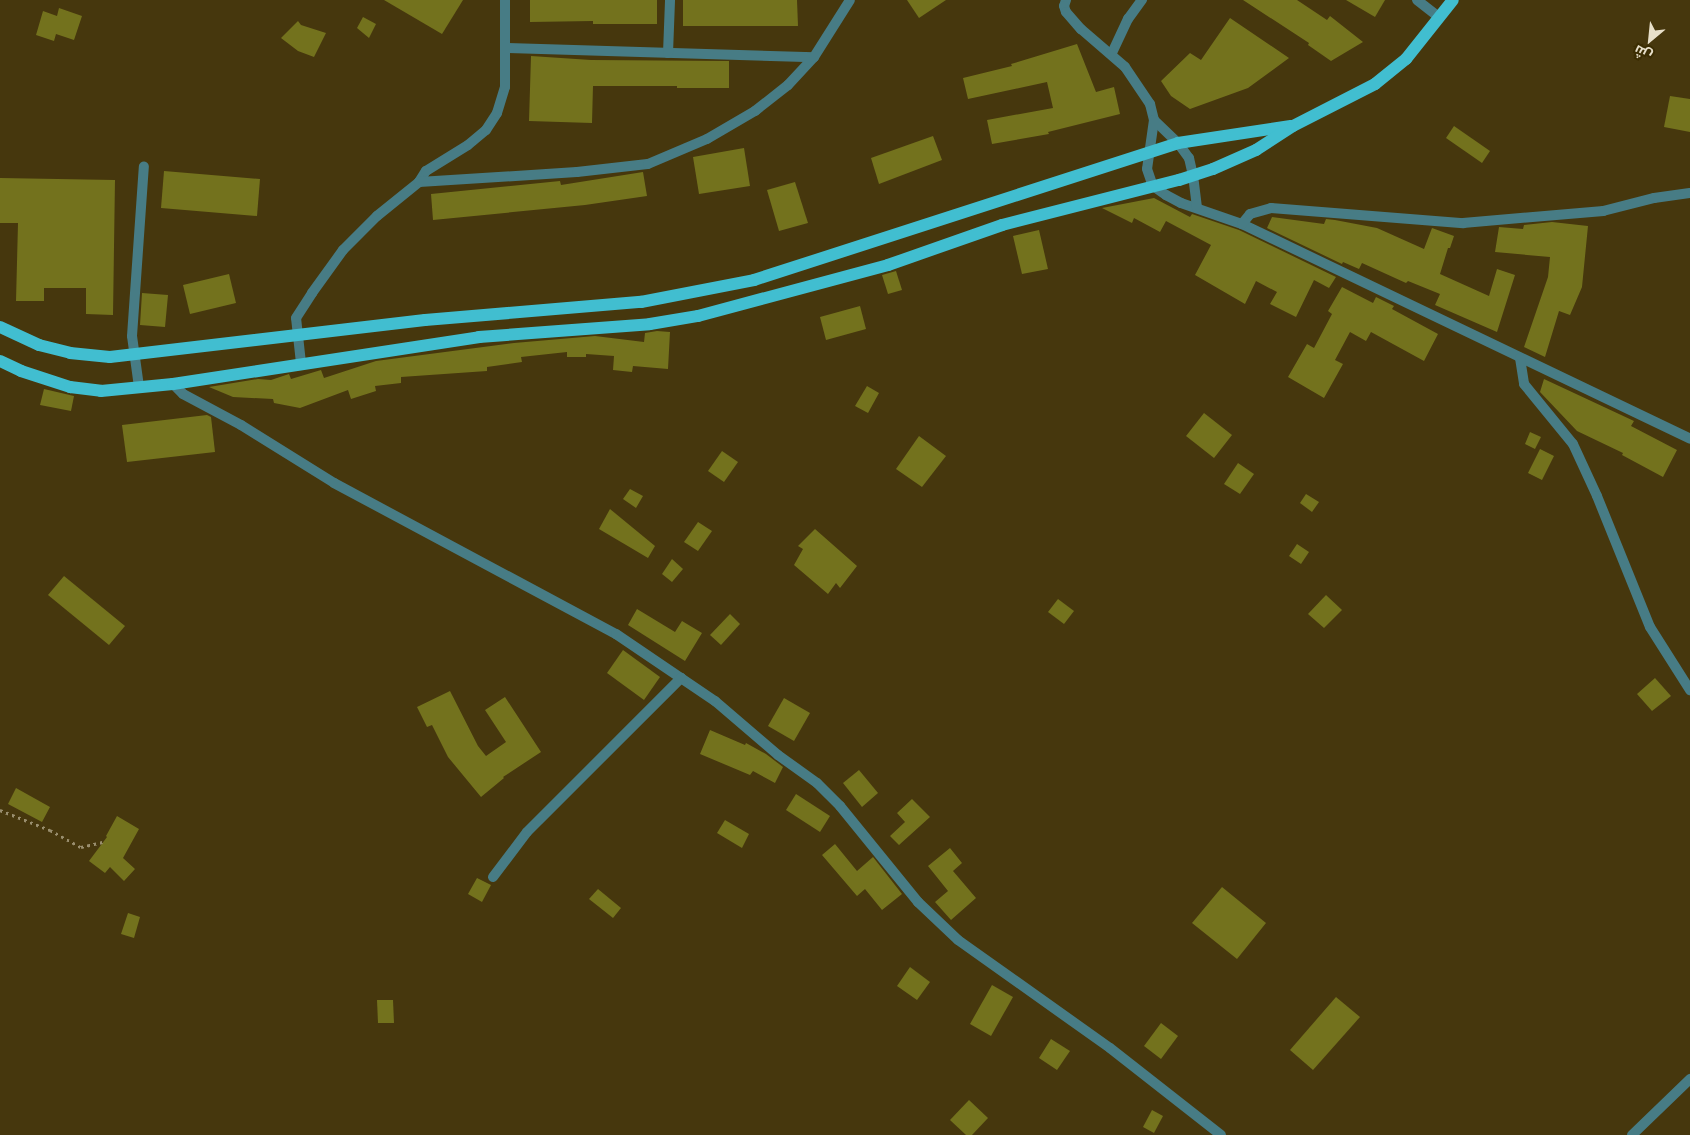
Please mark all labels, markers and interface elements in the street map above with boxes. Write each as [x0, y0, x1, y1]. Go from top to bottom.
north arrow [1625, 15, 1675, 65]
text: ش [1631, 42, 1655, 65]

